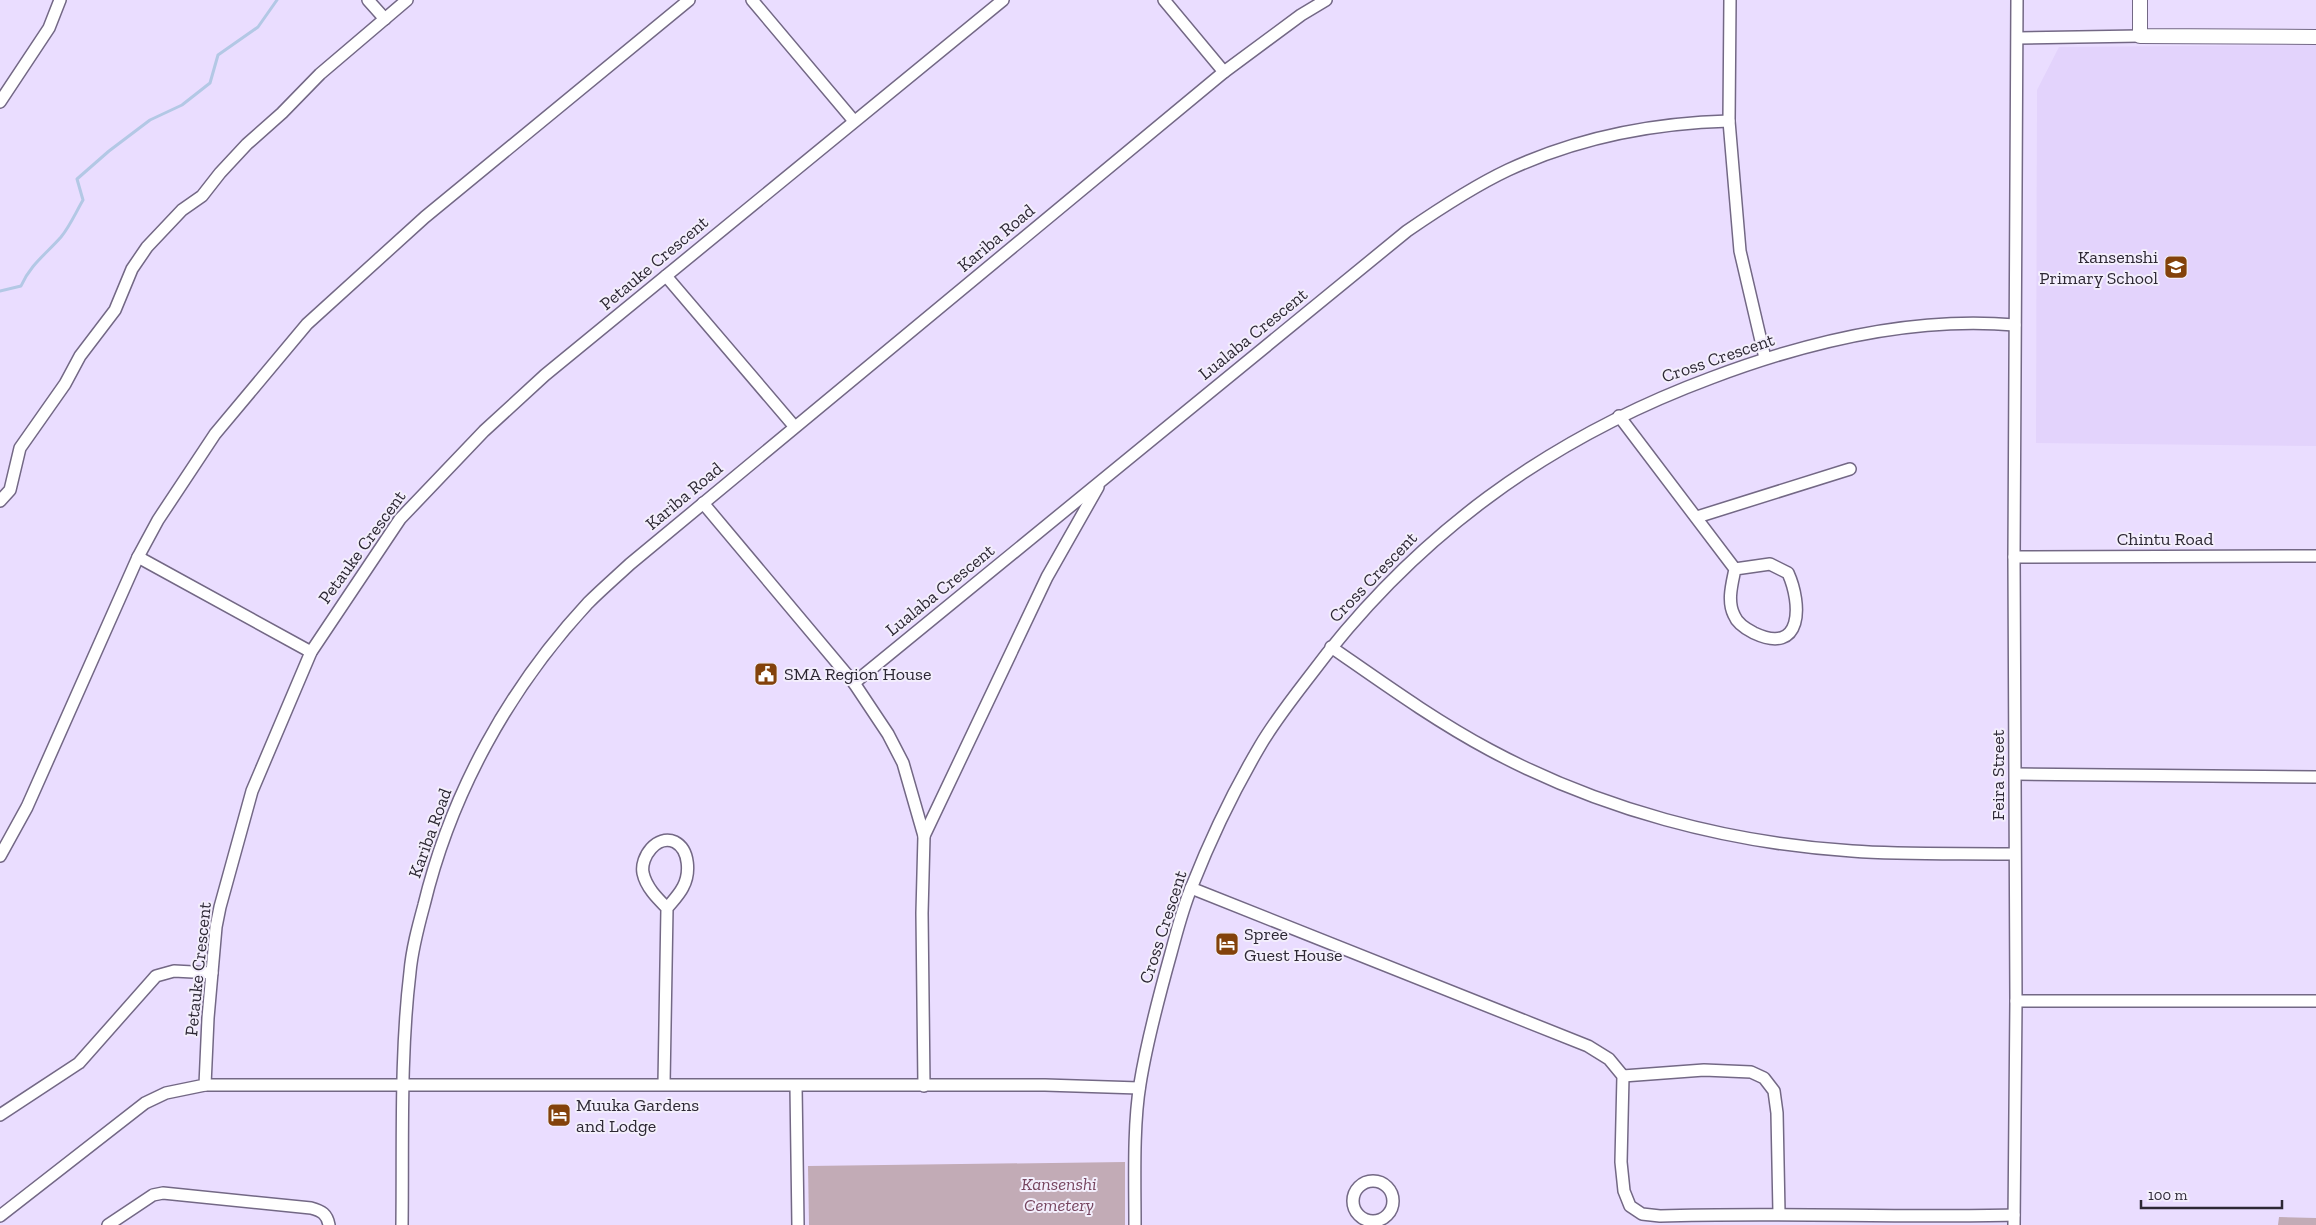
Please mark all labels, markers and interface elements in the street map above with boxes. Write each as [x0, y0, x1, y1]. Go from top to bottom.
street label: Kariba Road [953, 199, 1039, 277]
street label: Petauke Crescent [595, 211, 713, 315]
place label: Kansenshi Primary School [2039, 246, 2158, 289]
school or university icon: Kansenshi Primary School [2163, 254, 2189, 280]
street label: Lualaba Crescent [1194, 283, 1312, 385]
street label: Cross Crescent [1659, 328, 1777, 388]
street label: Kariba Road [641, 457, 727, 535]
street label: Petauke Crescent [313, 486, 411, 608]
street label: Cross Crescent [1324, 527, 1422, 627]
street label: Chintu Road [2117, 528, 2213, 550]
street label: Lualaba Crescent [881, 539, 999, 641]
public building icon: SMA Region House [753, 661, 779, 687]
place label: SMA Region House [784, 663, 931, 685]
street label: Feira Street [1987, 729, 2009, 820]
street label: Kariba Road [404, 785, 456, 881]
street label: Cross Crescent [1134, 867, 1192, 986]
street label: Petauke Crescent [180, 901, 216, 1037]
place label: Spree Guest House [1244, 923, 1343, 966]
hotel icon: Spree Guest House [1214, 931, 1240, 957]
place label: Muuka Gardens and Lodge [576, 1094, 699, 1137]
hotel icon: Muuka Gardens and Lodge [546, 1102, 572, 1128]
park label: Kansenshi Cemetery [1021, 1173, 1097, 1216]
scale bar [2141, 1178, 2282, 1210]
text: 100 m [2148, 1186, 2187, 1204]

